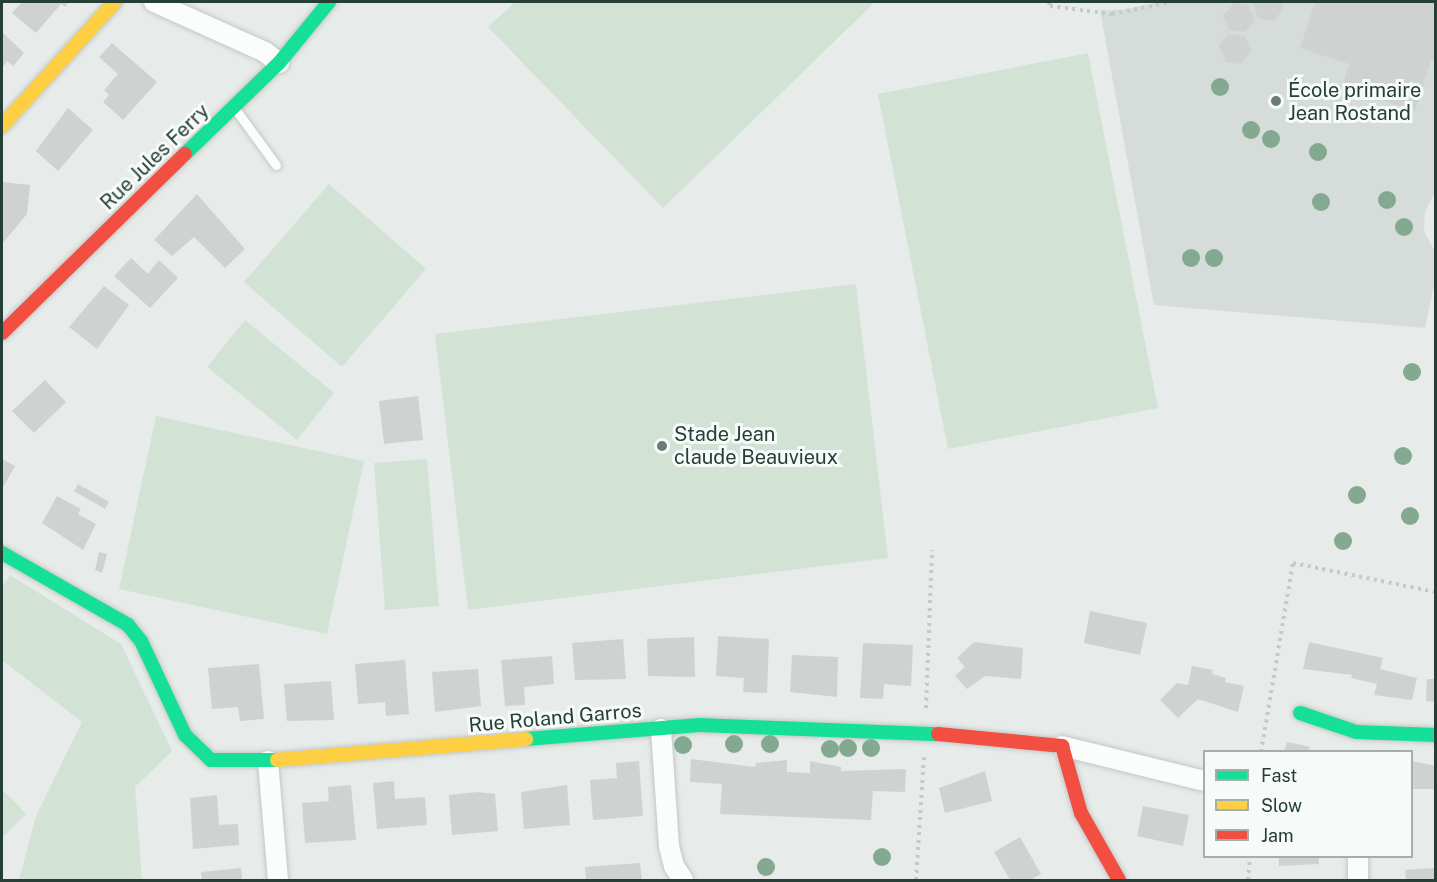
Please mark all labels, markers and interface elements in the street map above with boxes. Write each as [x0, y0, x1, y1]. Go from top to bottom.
place label: École primaire Jean Rostand [1288, 78, 1421, 125]
marker: École primaire Jean Rostand [1269, 94, 1283, 108]
street label: Rue Jules Ferry [96, 99, 214, 215]
place label: Stade Jean claude Beauvieux [674, 422, 838, 469]
marker: Stade Jean claude Beauvieux [655, 439, 669, 453]
street label: Rue Roland Garros [467, 698, 643, 738]
legend [1203, 750, 1413, 858]
text: Fast [1261, 765, 1297, 786]
text: Slow [1261, 795, 1302, 816]
text: Jam [1261, 825, 1294, 846]

